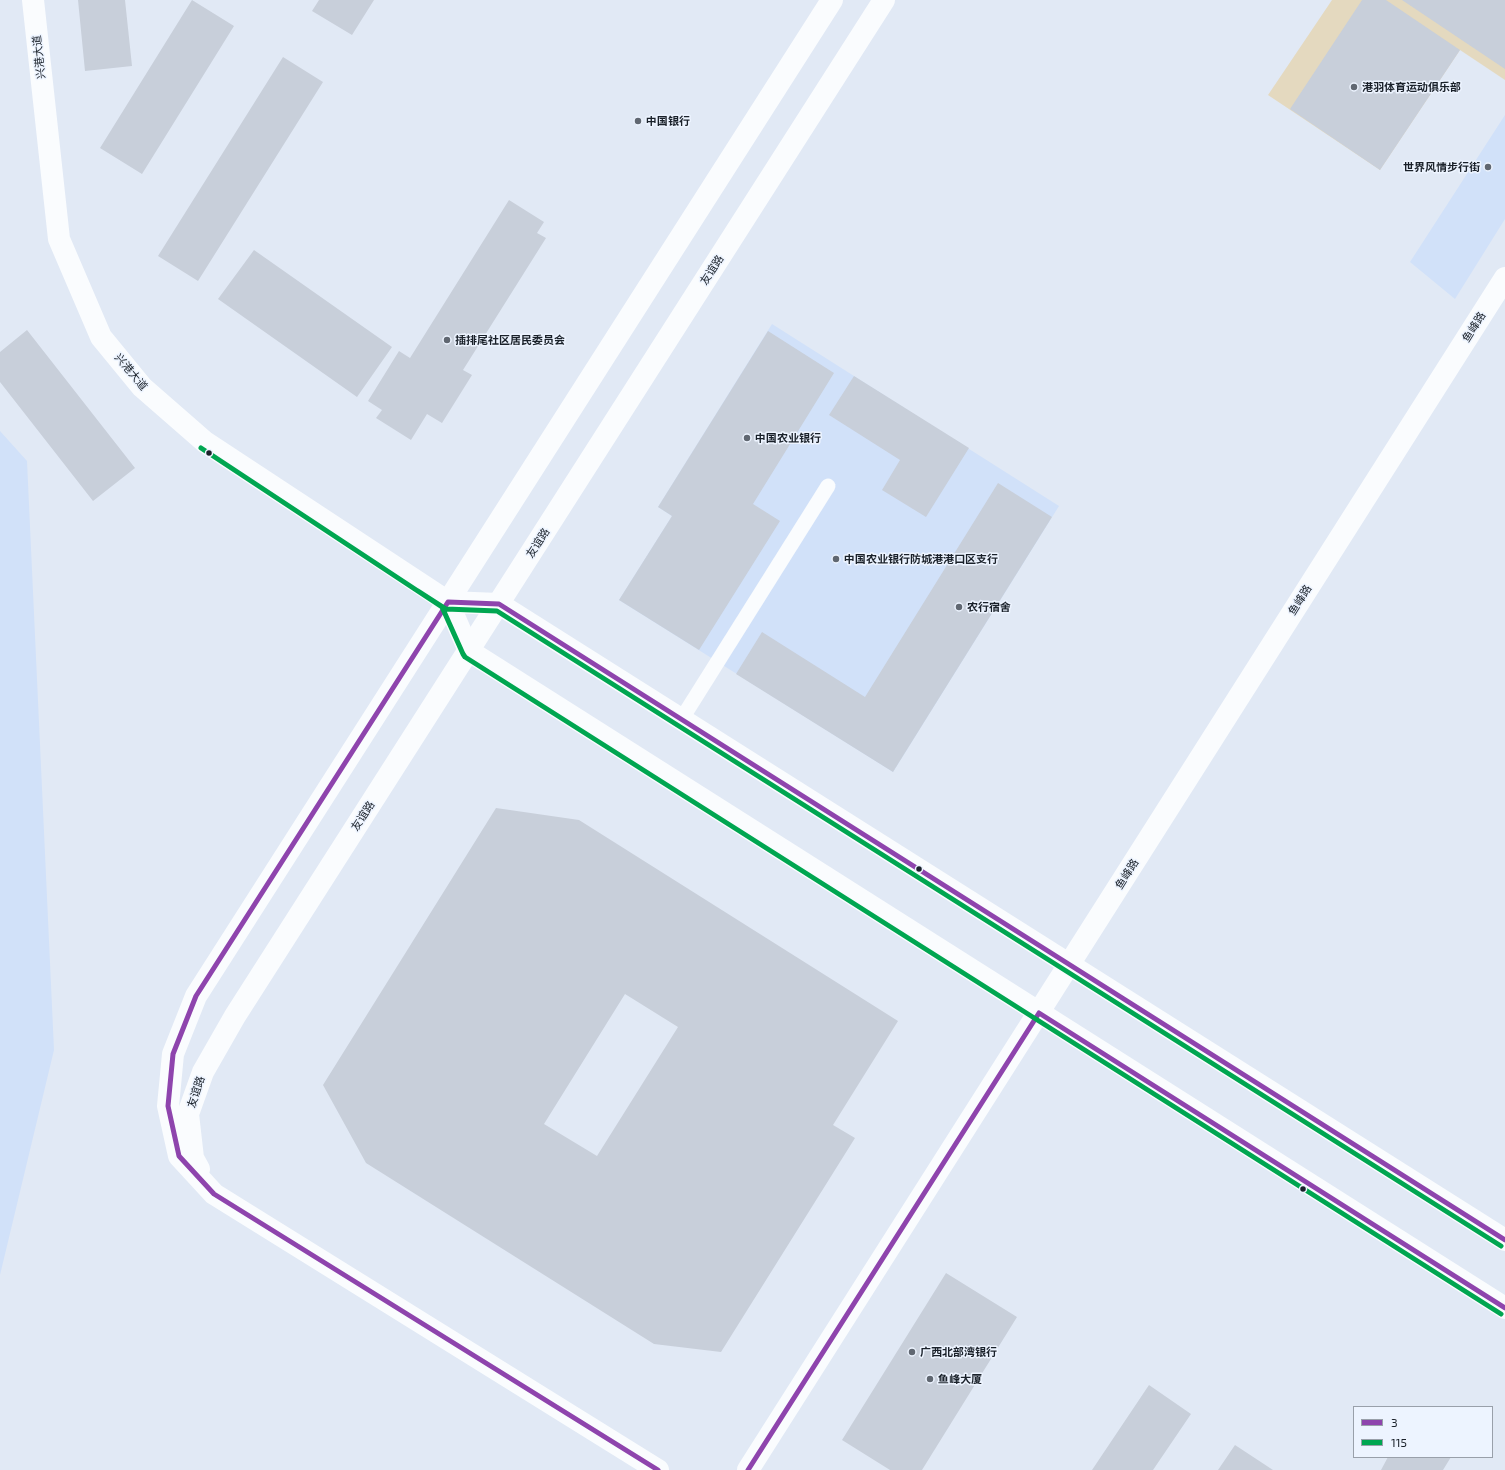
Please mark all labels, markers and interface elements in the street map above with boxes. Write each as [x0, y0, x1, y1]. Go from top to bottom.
street label: 兴港大道 [30, 34, 48, 80]
place label: 港羽体育运动俱乐部 [1362, 80, 1461, 94]
marker: 港羽体育运动俱乐部 [1349, 82, 1359, 92]
place label: 中国银行 [646, 114, 690, 128]
marker: 中国银行 [633, 116, 643, 126]
place label: 世界风情步行街 [1403, 160, 1480, 174]
marker: 世界风情步行街 [1483, 162, 1493, 172]
street label: 友谊路 [697, 253, 727, 287]
street label: 鱼峰路 [1460, 310, 1488, 344]
place label: 插排尾社区居民委员会 [455, 333, 565, 347]
marker: 插排尾社区居民委员会 [442, 335, 452, 345]
street label: 兴港大道 [112, 351, 150, 393]
place label: 中国农业银行 [755, 431, 821, 445]
marker: 中国农业银行 [742, 433, 752, 443]
unlabelled marker [204, 448, 214, 458]
street label: 友谊路 [523, 526, 553, 560]
place label: 中国农业银行防城港港口区支行 [844, 552, 998, 566]
marker: 中国农业银行防城港港口区支行 [831, 554, 841, 564]
street label: 鱼峰路 [1286, 583, 1314, 617]
place label: 农行宿舍 [967, 600, 1011, 614]
marker: 农行宿舍 [954, 602, 964, 612]
street label: 友谊路 [348, 799, 378, 833]
street label: 鱼峰路 [1113, 857, 1141, 891]
unlabelled marker [914, 864, 924, 874]
street label: 友谊路 [185, 1074, 207, 1110]
unlabelled marker [1298, 1184, 1308, 1194]
place label: 广西北部湾银行 [920, 1345, 997, 1359]
marker: 广西北部湾银行 [907, 1347, 917, 1357]
place label: 鱼峰大厦 [938, 1372, 982, 1386]
marker: 鱼峰大厦 [925, 1374, 935, 1384]
legend [1353, 1406, 1493, 1458]
text: 3 [1391, 1415, 1398, 1429]
text: 115 [1391, 1435, 1407, 1449]

